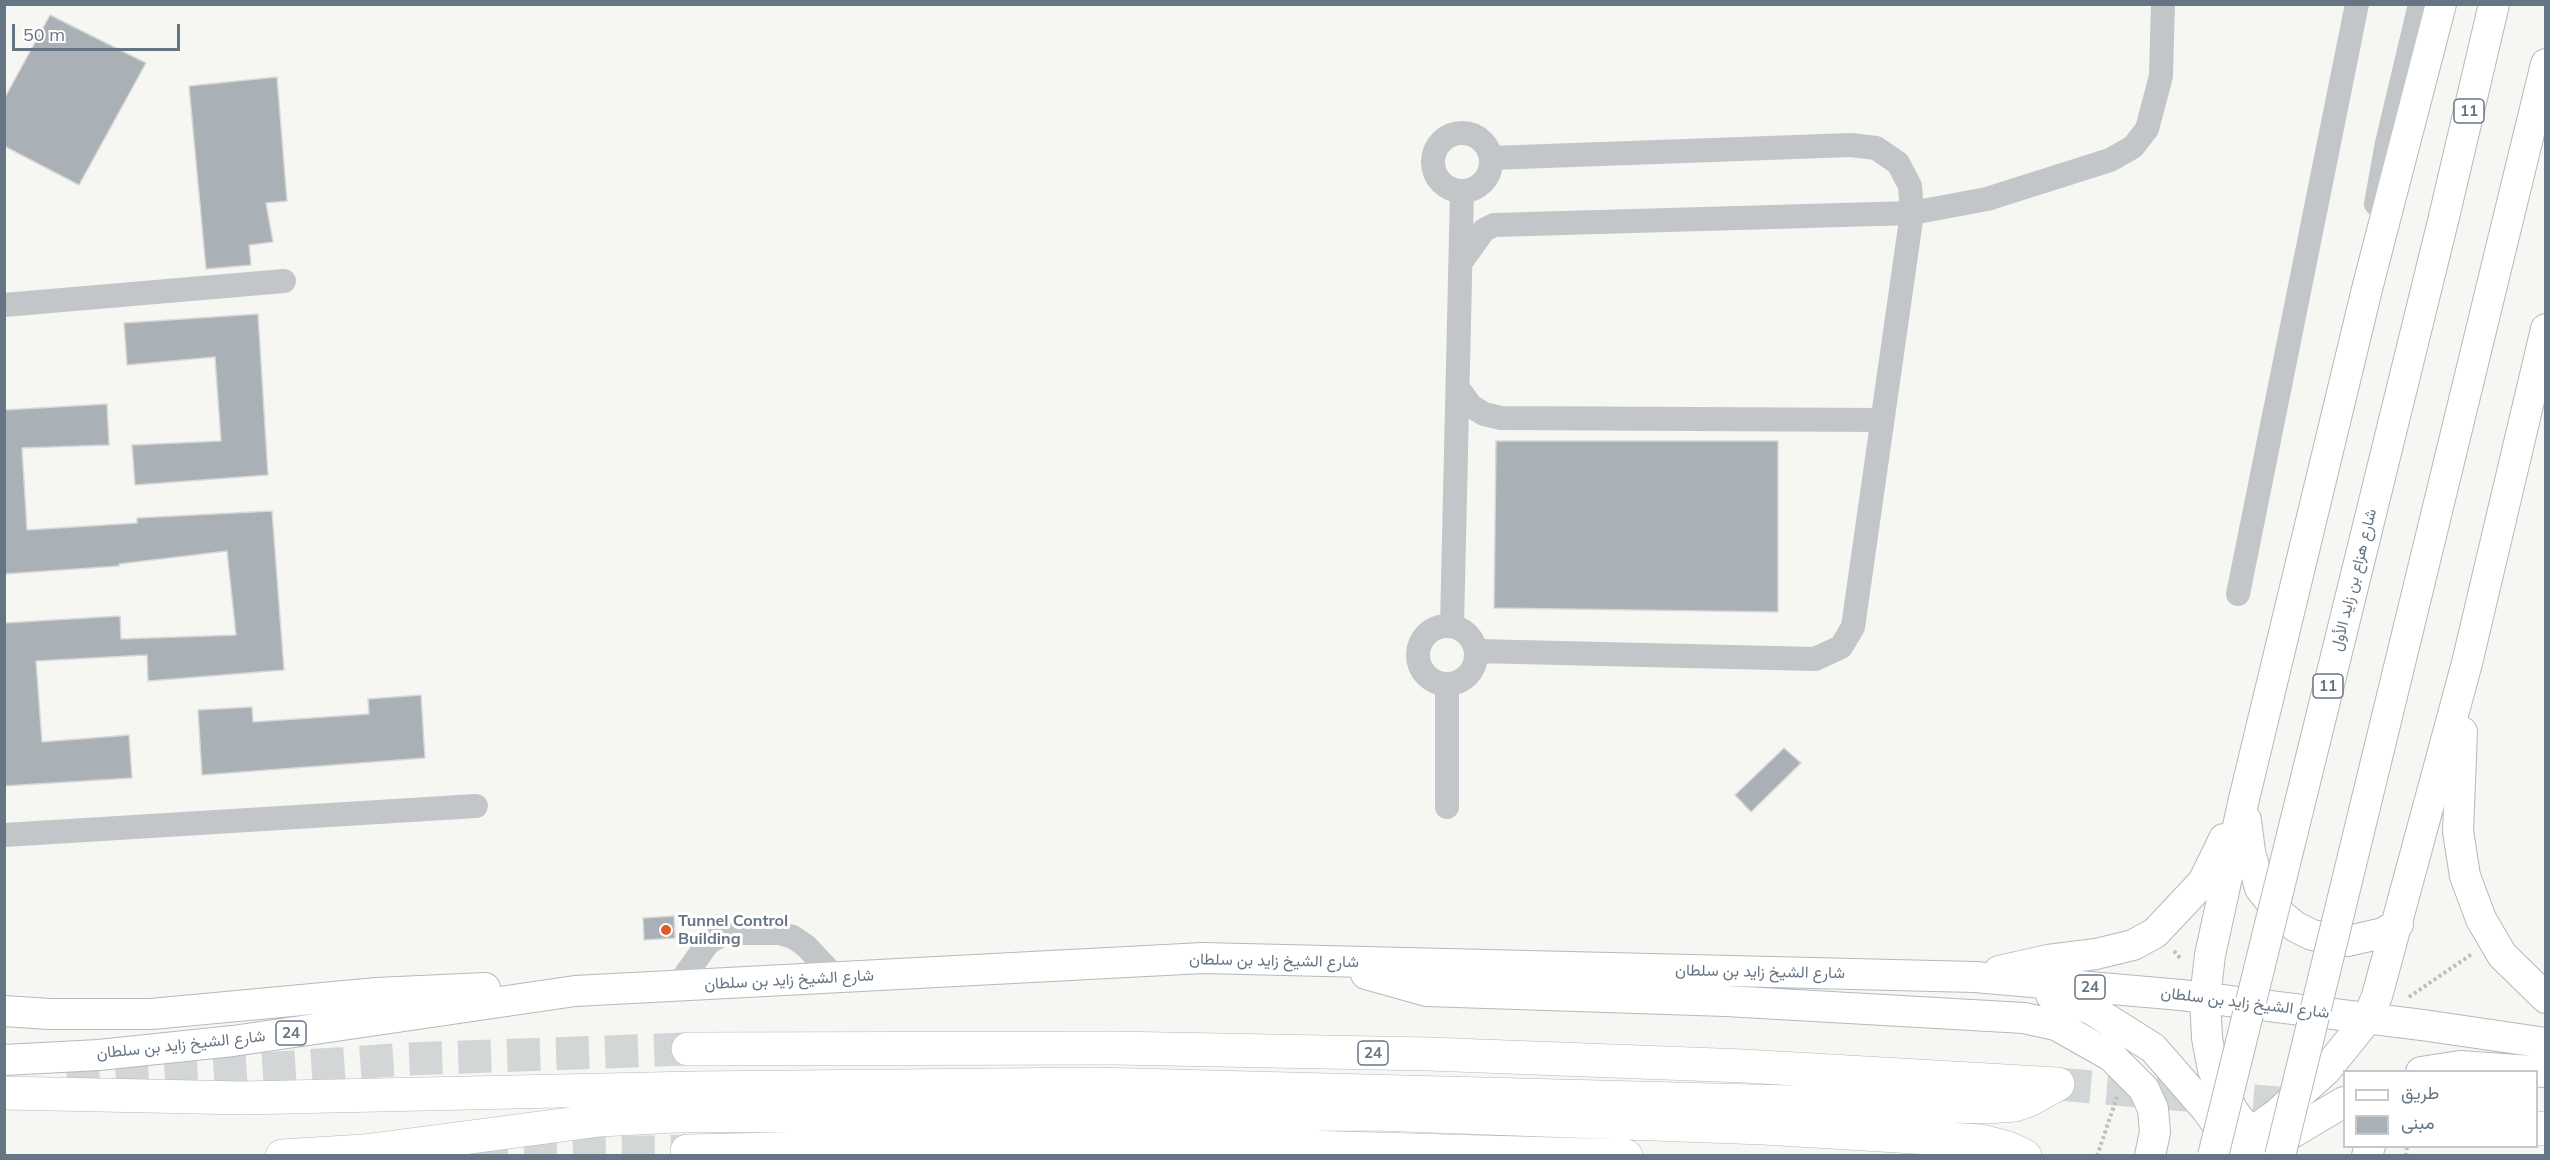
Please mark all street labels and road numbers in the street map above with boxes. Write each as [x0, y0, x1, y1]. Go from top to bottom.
road number: 11 [2454, 99, 2484, 123]
street label: شارع هزاع بن زايد الأول [2327, 507, 2381, 653]
road number: 11 [2313, 674, 2343, 698]
street label: شارع الشيخ زايد بن سلطان [1189, 950, 1359, 972]
street label: شارع الشيخ زايد بن سلطان [1675, 961, 1845, 983]
street label: شارع الشيخ زايد بن سلطان [704, 966, 874, 994]
road number: 24 [2075, 975, 2105, 999]
street label: شارع الشيخ زايد بن سلطان [2160, 983, 2330, 1023]
road number: 24 [276, 1021, 306, 1045]
street label: شارع الشيخ زايد بن سلطان [96, 1027, 266, 1063]
road number: 24 [1358, 1041, 1388, 1065]

